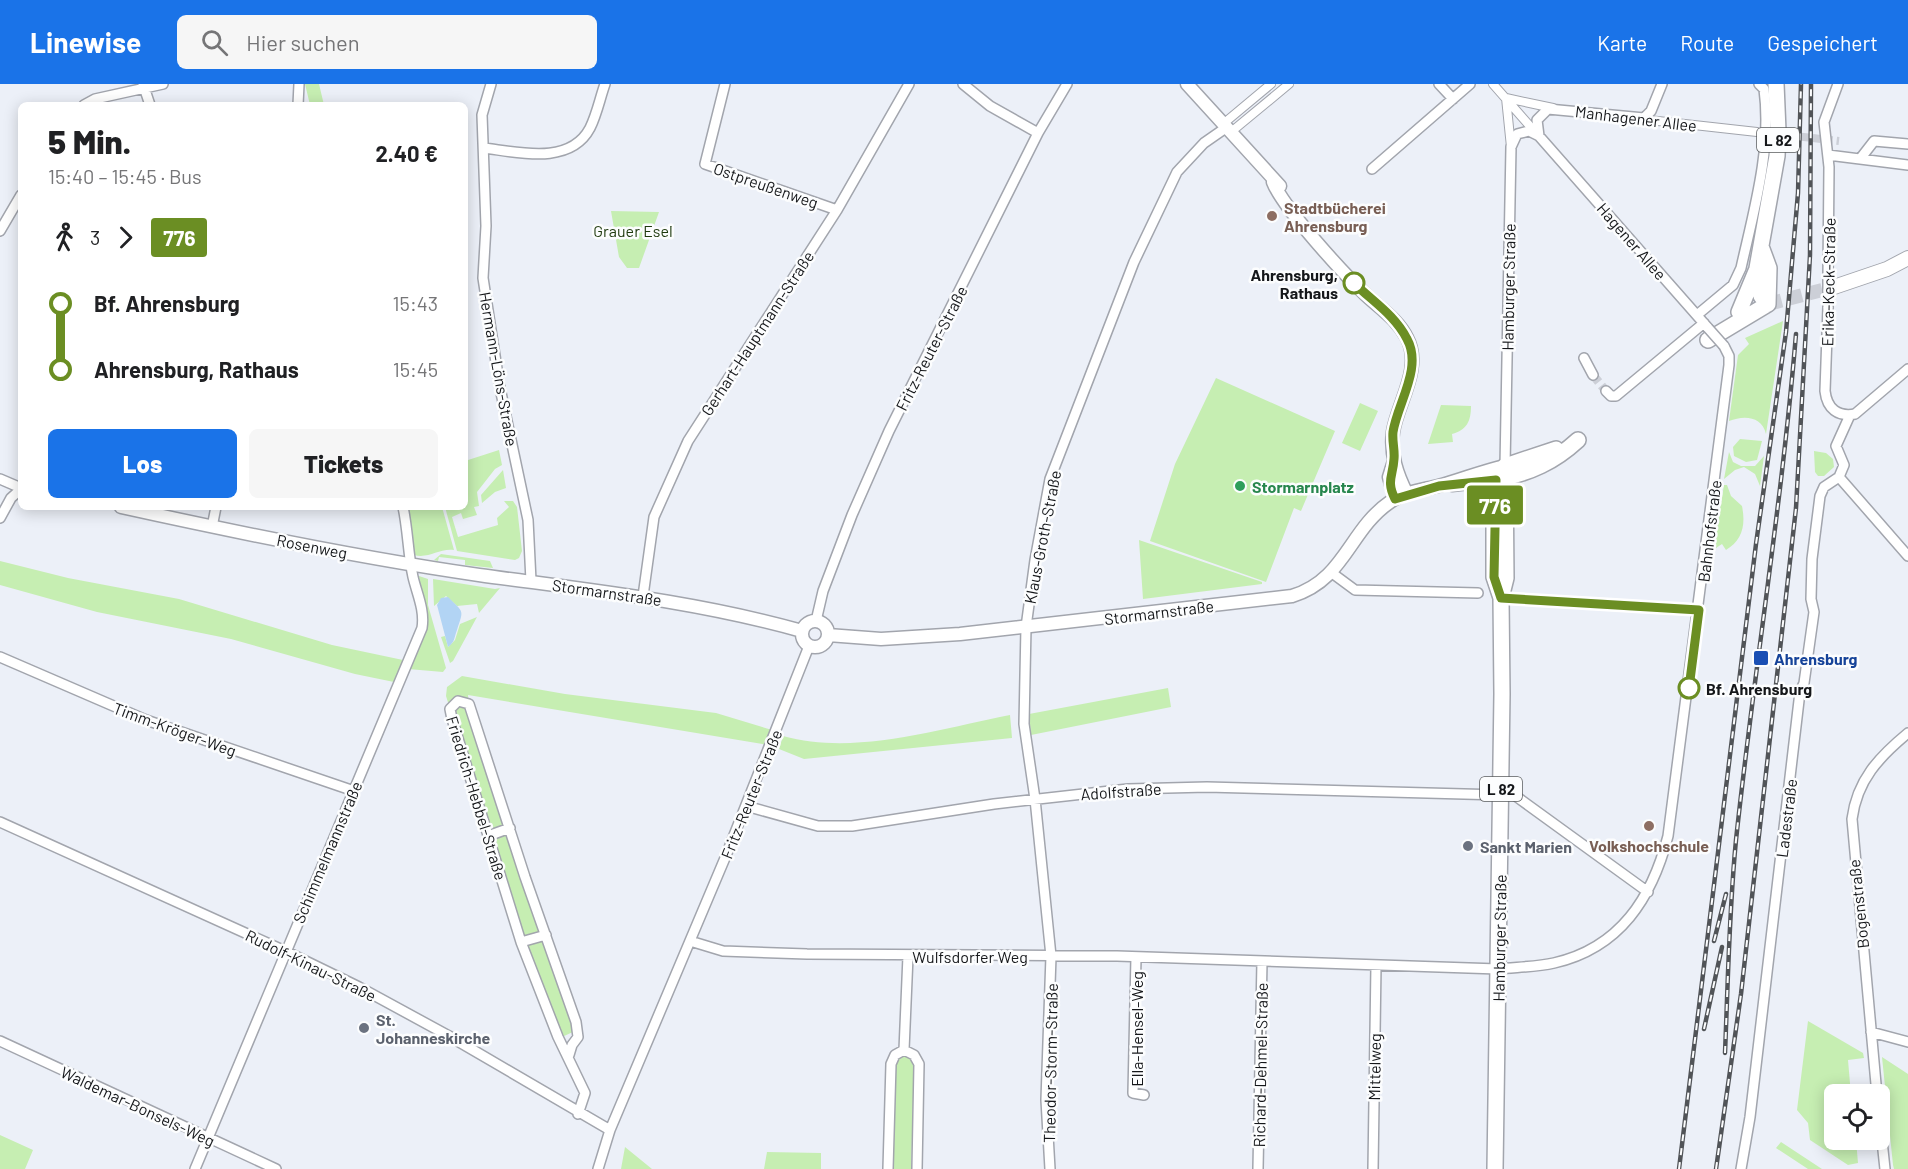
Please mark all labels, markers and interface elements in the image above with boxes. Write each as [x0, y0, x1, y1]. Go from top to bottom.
search box [177, 15, 597, 69]
text: Linewise [30, 25, 141, 59]
icon: search [198, 26, 231, 59]
text: Hier suchen [246, 29, 360, 55]
text: Karte [1597, 30, 1647, 55]
text: Route [1680, 30, 1734, 55]
text: Gespeichert [1767, 30, 1878, 55]
street label: Manhagener Allee [1574, 101, 1698, 135]
text: 5 Min. [48, 121, 131, 161]
road number: L 82 [1757, 128, 1799, 152]
text: 2.40 € [376, 140, 438, 166]
street label: Ostpreußenweg [711, 158, 821, 212]
text: 15:40 – 15:45 · Bus [48, 164, 202, 188]
place label: Stadtbücherei Ahrensburg [1284, 198, 1386, 235]
street label: Hagener Allee [1593, 199, 1671, 283]
marker: Stadtbücherei Ahrensburg [1265, 209, 1279, 223]
street label: Erika-Keck-Straße [1817, 217, 1839, 347]
icon: walk [48, 221, 81, 254]
icon: forward [109, 221, 142, 254]
park label: Grauer Esel [593, 221, 673, 240]
street label: Hamburger Straße [1497, 223, 1519, 351]
text: 3 [90, 225, 100, 249]
text: 776 [163, 225, 195, 250]
street label: Gerhart-Hauptmann-Straße [697, 247, 817, 419]
place label: Ahrensburg, Rathaus [1250, 265, 1338, 302]
marker: Ahrensburg, Rathaus [1343, 272, 1365, 294]
street label: Fritz-Reuter-Straße [891, 282, 971, 414]
text: Bf. Ahrensburg [94, 290, 240, 316]
street label: Hermann-Löns-Straße [476, 290, 522, 448]
text: 15:43 [393, 291, 438, 315]
text: Ahrensburg, Rathaus [94, 356, 299, 382]
text: 15:45 [393, 357, 438, 381]
button: Los [48, 429, 237, 498]
button: Tickets [249, 429, 438, 498]
street label: Klaus-Groth-Straße [1020, 469, 1064, 605]
place label: Stormarnplatz [1252, 477, 1354, 496]
marker: Stormarnplatz [1233, 479, 1247, 493]
street label: Bahnhofstraße [1693, 479, 1725, 583]
line badge: 776 [1460, 486, 1530, 524]
text: 776 [1479, 493, 1511, 518]
street label: Rosenweg [275, 530, 349, 562]
street label: Stormarnstraße [551, 575, 663, 609]
street label: Stormarnstraße [1103, 596, 1215, 628]
marker: Ahrensburg [1752, 649, 1770, 667]
place label: Ahrensburg [1774, 649, 1857, 668]
marker: Bf. Ahrensburg [1678, 677, 1700, 699]
place label: Bf. Ahrensburg [1706, 679, 1812, 698]
street label: Timm-Kröger-Weg [111, 698, 239, 760]
street label: Friedrich-Hebbel-Straße [443, 714, 511, 882]
street label: Fritz-Reuter-Straße [716, 727, 786, 861]
road number: L 82 [1480, 777, 1522, 801]
street label: Ladestraße [1772, 777, 1800, 859]
street label: Schimmelmannstraße [288, 778, 366, 926]
street label: Adolfstraße [1080, 779, 1162, 803]
marker: Volkshochschule [1642, 819, 1656, 833]
place label: Volkshochschule [1589, 836, 1709, 855]
place label: Sankt Marien [1480, 837, 1572, 856]
marker: Sankt Marien [1461, 839, 1475, 853]
street label: Bogenstraße [1844, 859, 1872, 949]
street label: Hamburger Straße [1488, 874, 1510, 1002]
street label: Rudolf-Kinau-Straße [243, 925, 379, 1005]
street label: Wulfsdorfer Weg [912, 947, 1028, 966]
street label: Ella-Hensel-Weg [1127, 971, 1146, 1087]
street label: Richard-Dehmel-Straße [1249, 982, 1271, 1148]
street label: Theodor-Storm-Straße [1039, 983, 1061, 1143]
place label: St. Johanneskirche [376, 1010, 490, 1047]
marker: St. Johanneskirche [357, 1021, 371, 1035]
street label: Mittelweg [1364, 1033, 1384, 1101]
street label: Waldemar-Bonsels-Weg [58, 1062, 218, 1150]
map controls [1824, 1084, 1890, 1150]
button: locate [1824, 1084, 1890, 1150]

